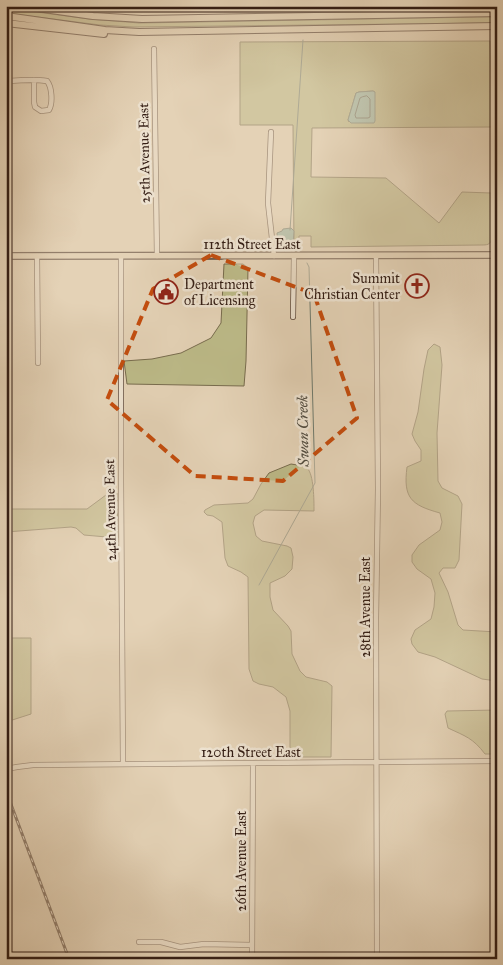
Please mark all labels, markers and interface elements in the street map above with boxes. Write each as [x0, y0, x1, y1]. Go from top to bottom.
street label: 25th Avenue East [135, 103, 154, 203]
street label: 112th Street East [203, 236, 301, 253]
place label: Summit Christian Center [304, 270, 401, 303]
church icon: Summit Christian Center [404, 273, 430, 299]
place label: Department of Licensing [184, 276, 256, 309]
public building icon: Department of Licensing [153, 279, 179, 305]
water label: Swan Creek [293, 395, 313, 468]
street label: 24th Avenue East [101, 459, 120, 561]
street label: 28th Avenue East [357, 556, 374, 658]
street label: 120th Street East [201, 744, 301, 761]
street label: 26th Avenue East [233, 811, 250, 911]

